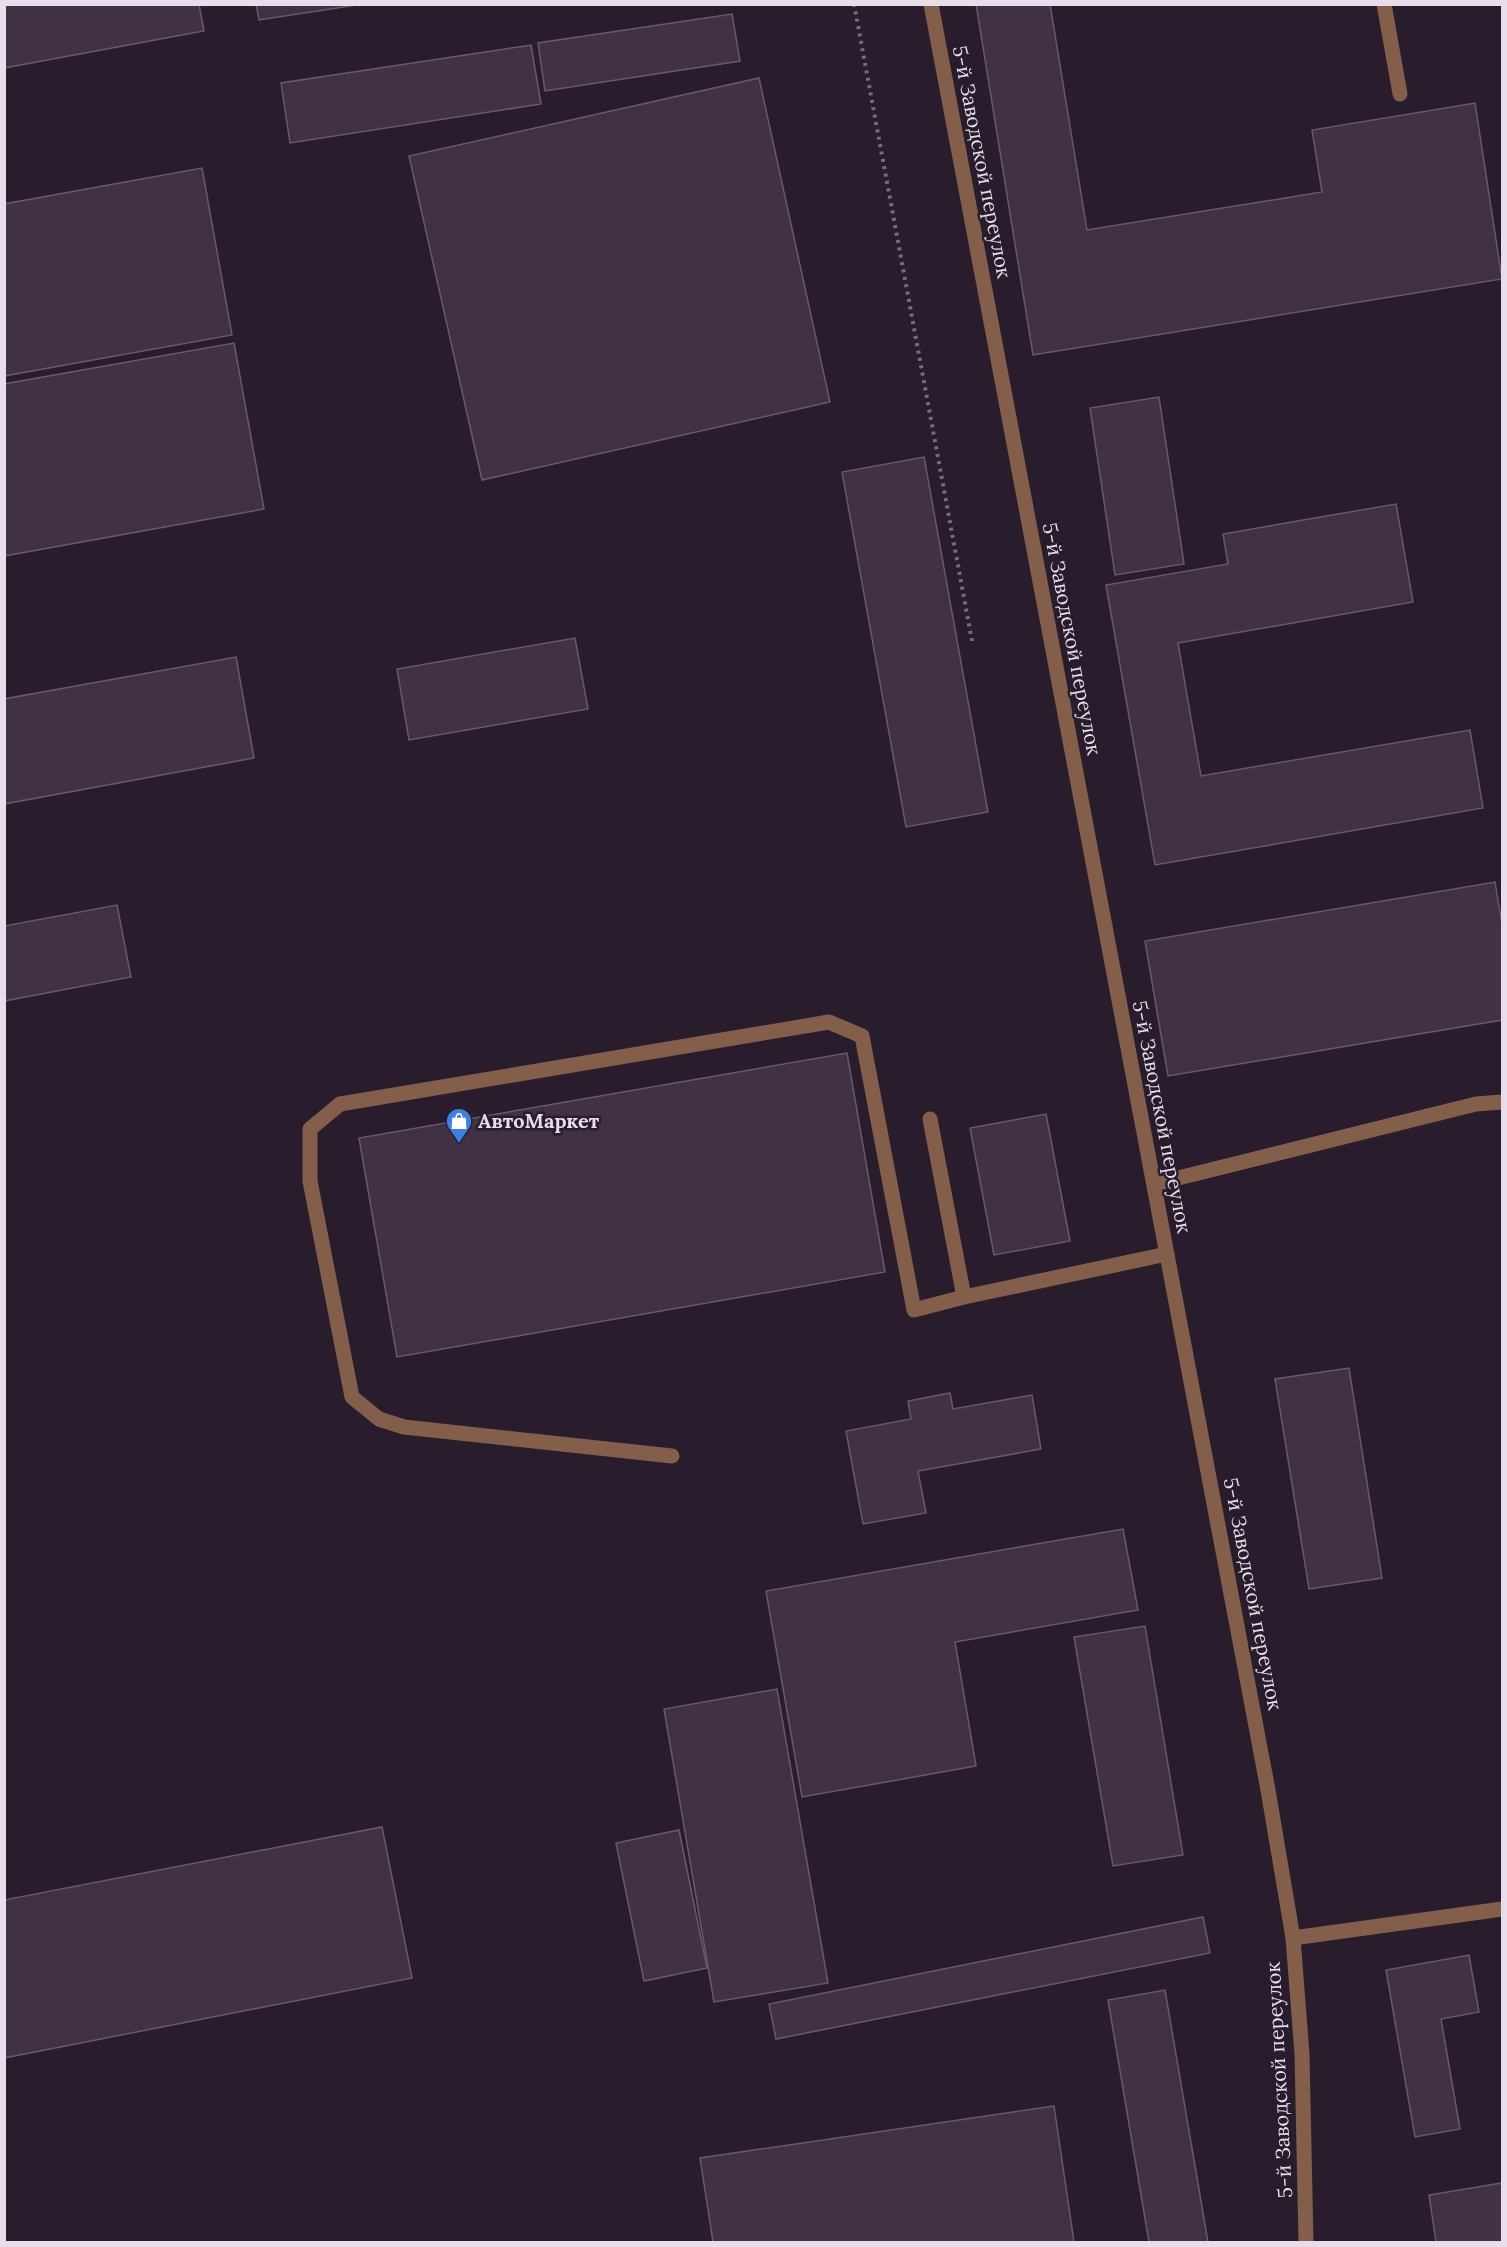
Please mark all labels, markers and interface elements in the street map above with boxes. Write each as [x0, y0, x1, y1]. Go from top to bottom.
street label: 5-й Заводской переулок [948, 43, 1017, 281]
street label: 5-й Заводской переулок [1038, 520, 1107, 758]
street label: 5-й Заводской переулок [1128, 998, 1197, 1236]
shop icon: АвтоМаркет [444, 1106, 474, 1144]
place label: АвтоМаркет [478, 1108, 600, 1133]
street label: 5-й Заводской переулок [1219, 1475, 1288, 1713]
street label: 5-й Заводской переулок [1260, 1961, 1297, 2199]

